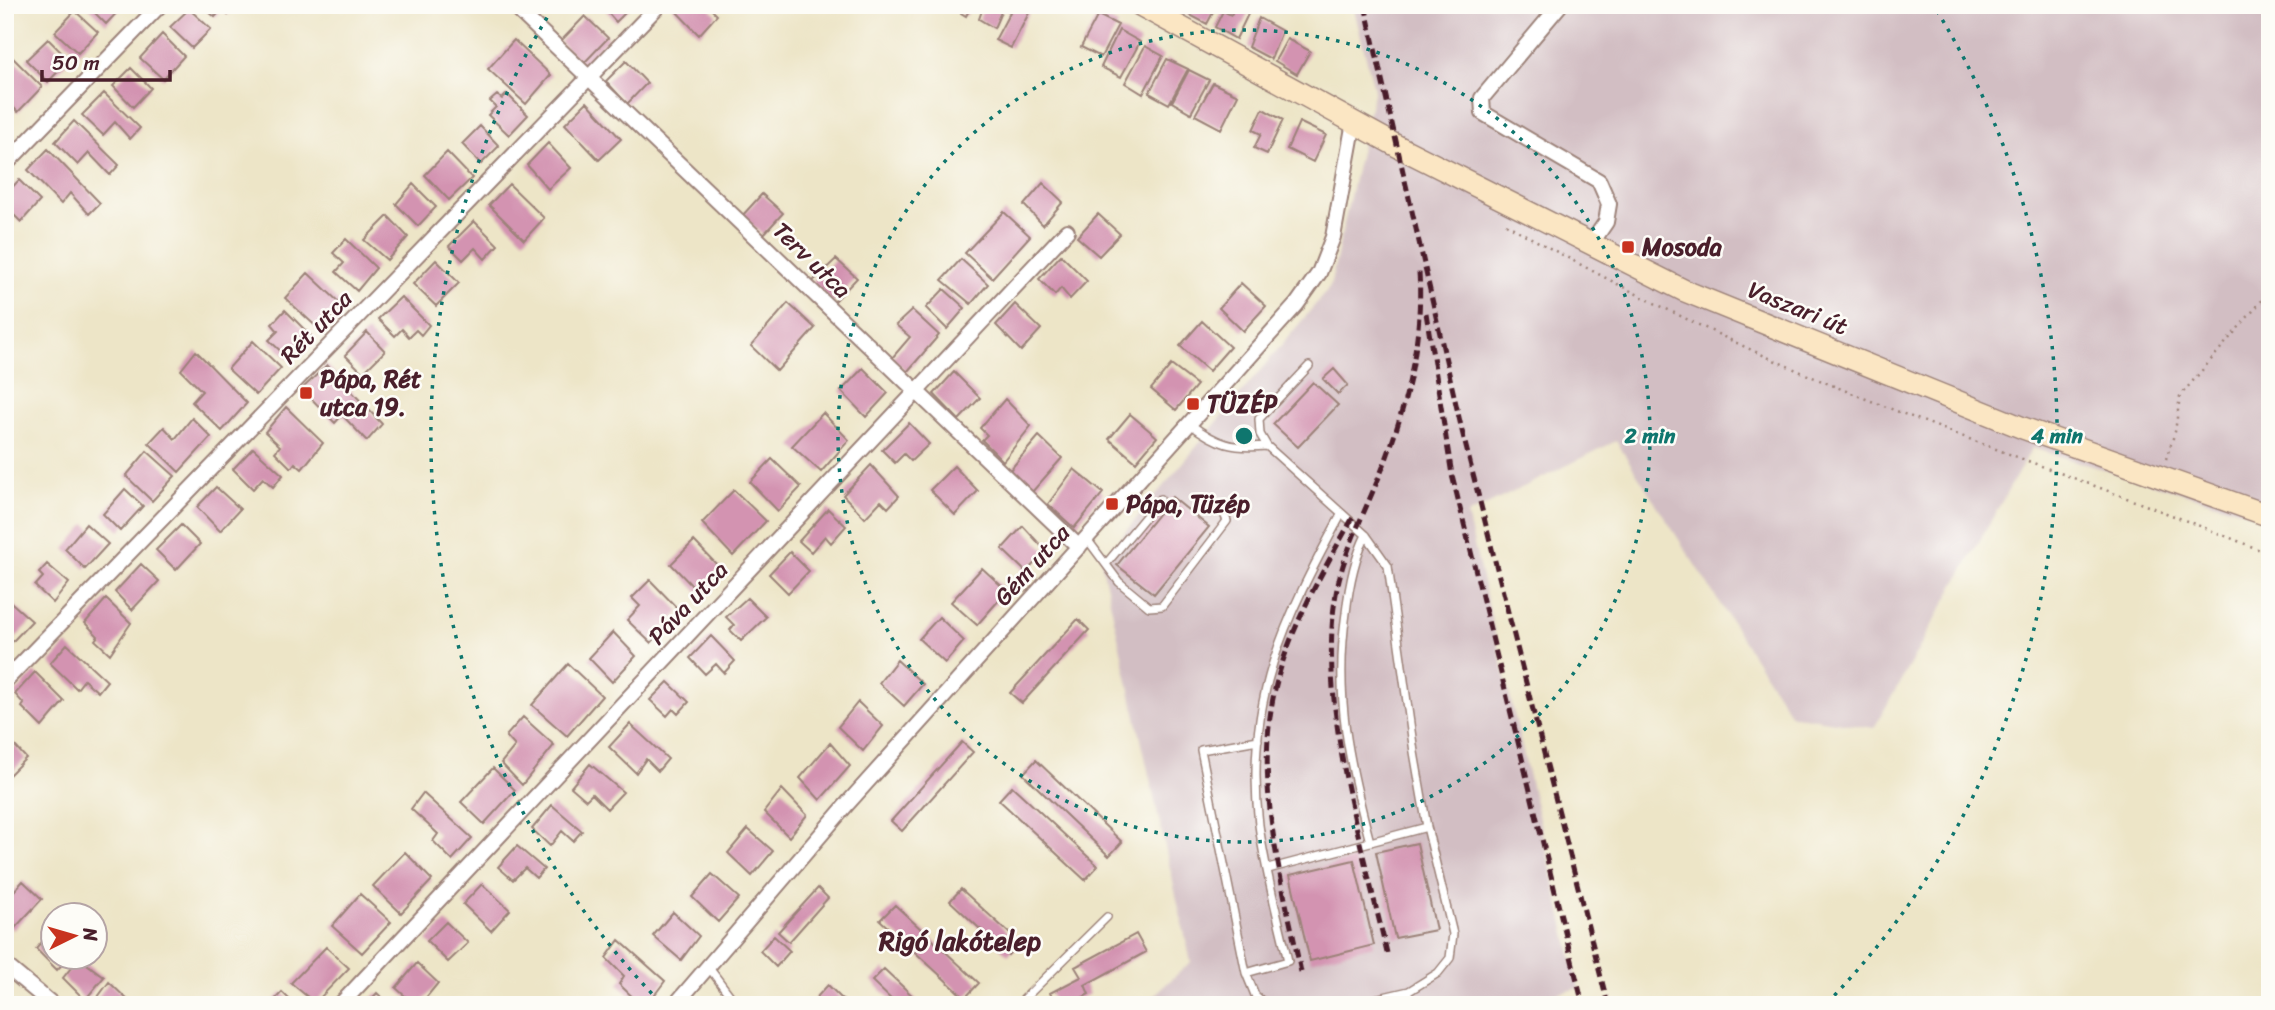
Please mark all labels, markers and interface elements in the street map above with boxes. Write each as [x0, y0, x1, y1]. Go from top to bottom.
scale bar [42, 38, 170, 82]
text: 50 m [52, 44, 100, 82]
street label: Terv utca [762, 211, 862, 309]
place label: Mosoda [1641, 226, 1723, 268]
marker: Mosoda [1620, 239, 1636, 255]
street label: Vaszari út [1741, 269, 1855, 347]
street label: Rét utca [269, 279, 363, 374]
place label: Pápa, Rét utca 19. [320, 358, 422, 428]
place label: TÜZÉP [1207, 383, 1278, 425]
marker: Pápa, Rét utca 19. [298, 385, 314, 401]
marker: TÜZÉP [1185, 396, 1201, 412]
text: 2 min [1624, 417, 1676, 455]
text: 4 min [2030, 417, 2084, 455]
centre of rings [1232, 424, 1256, 448]
place label: Pápa, Tüzép [1126, 483, 1250, 525]
marker: Pápa, Tüzép [1104, 496, 1120, 512]
street label: Gém utca [983, 513, 1081, 616]
street label: Páva utca [637, 551, 739, 655]
north arrow [38, 902, 108, 972]
district label: Rigó lakótelep [878, 918, 1041, 964]
text: N [73, 926, 108, 943]

